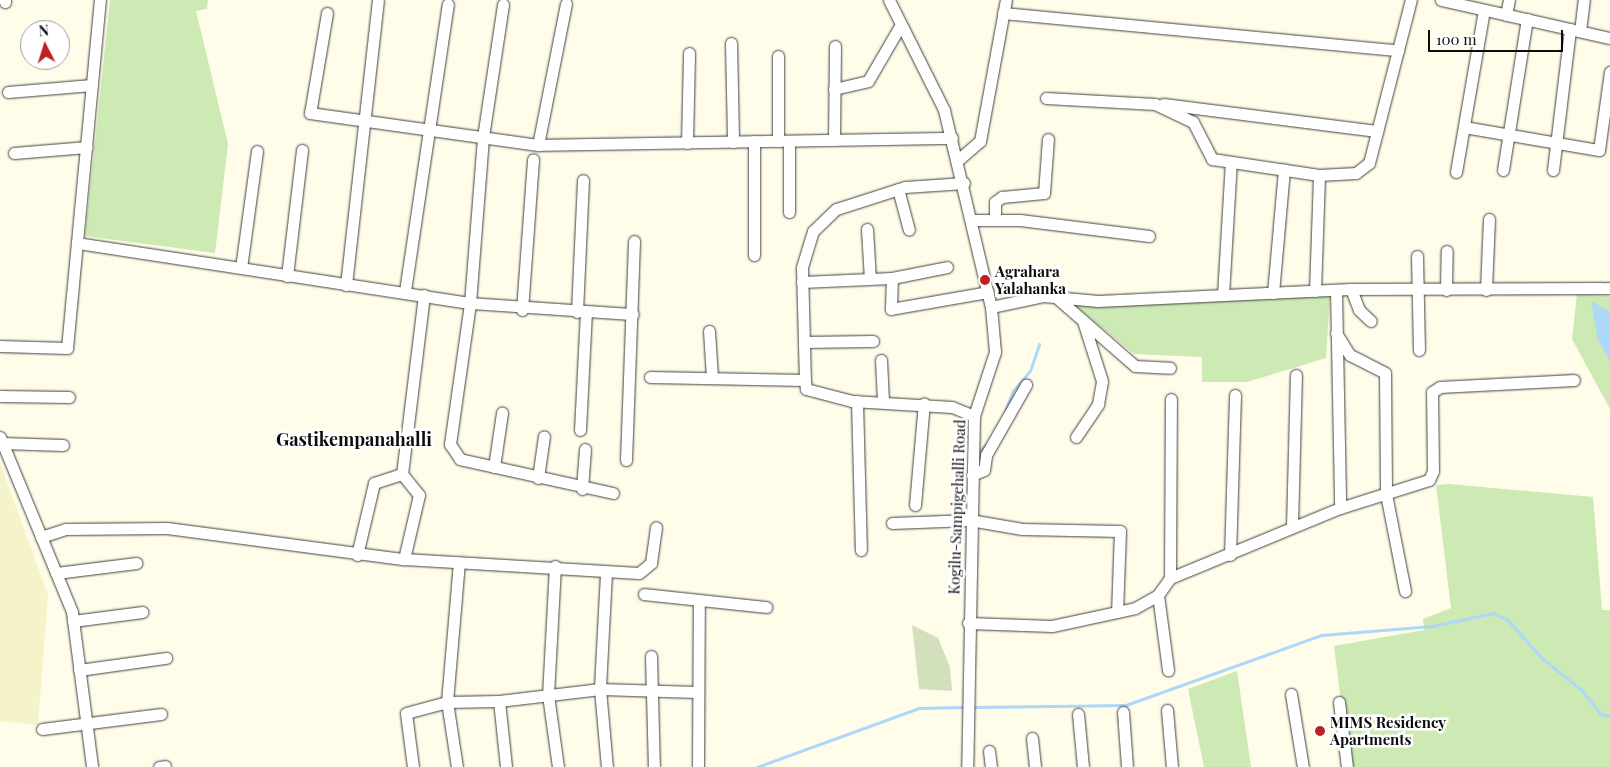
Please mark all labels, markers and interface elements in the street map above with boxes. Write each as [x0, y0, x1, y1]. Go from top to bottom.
north arrow [20, 20, 70, 70]
scale bar [1430, 20, 1565, 52]
text: N [38, 21, 50, 40]
text: 100 m [1436, 29, 1477, 49]
place label: Agrahara Yalahanka [995, 262, 1066, 297]
marker: Agrahara Yalahanka [979, 274, 991, 286]
street label: Kogilu-Sampigehalli Road [945, 419, 969, 595]
district label: Gastikempanahalli [276, 428, 432, 450]
place label: MIMS Residency Apartments [1330, 713, 1446, 748]
marker: MIMS Residency Apartments [1314, 725, 1326, 737]

